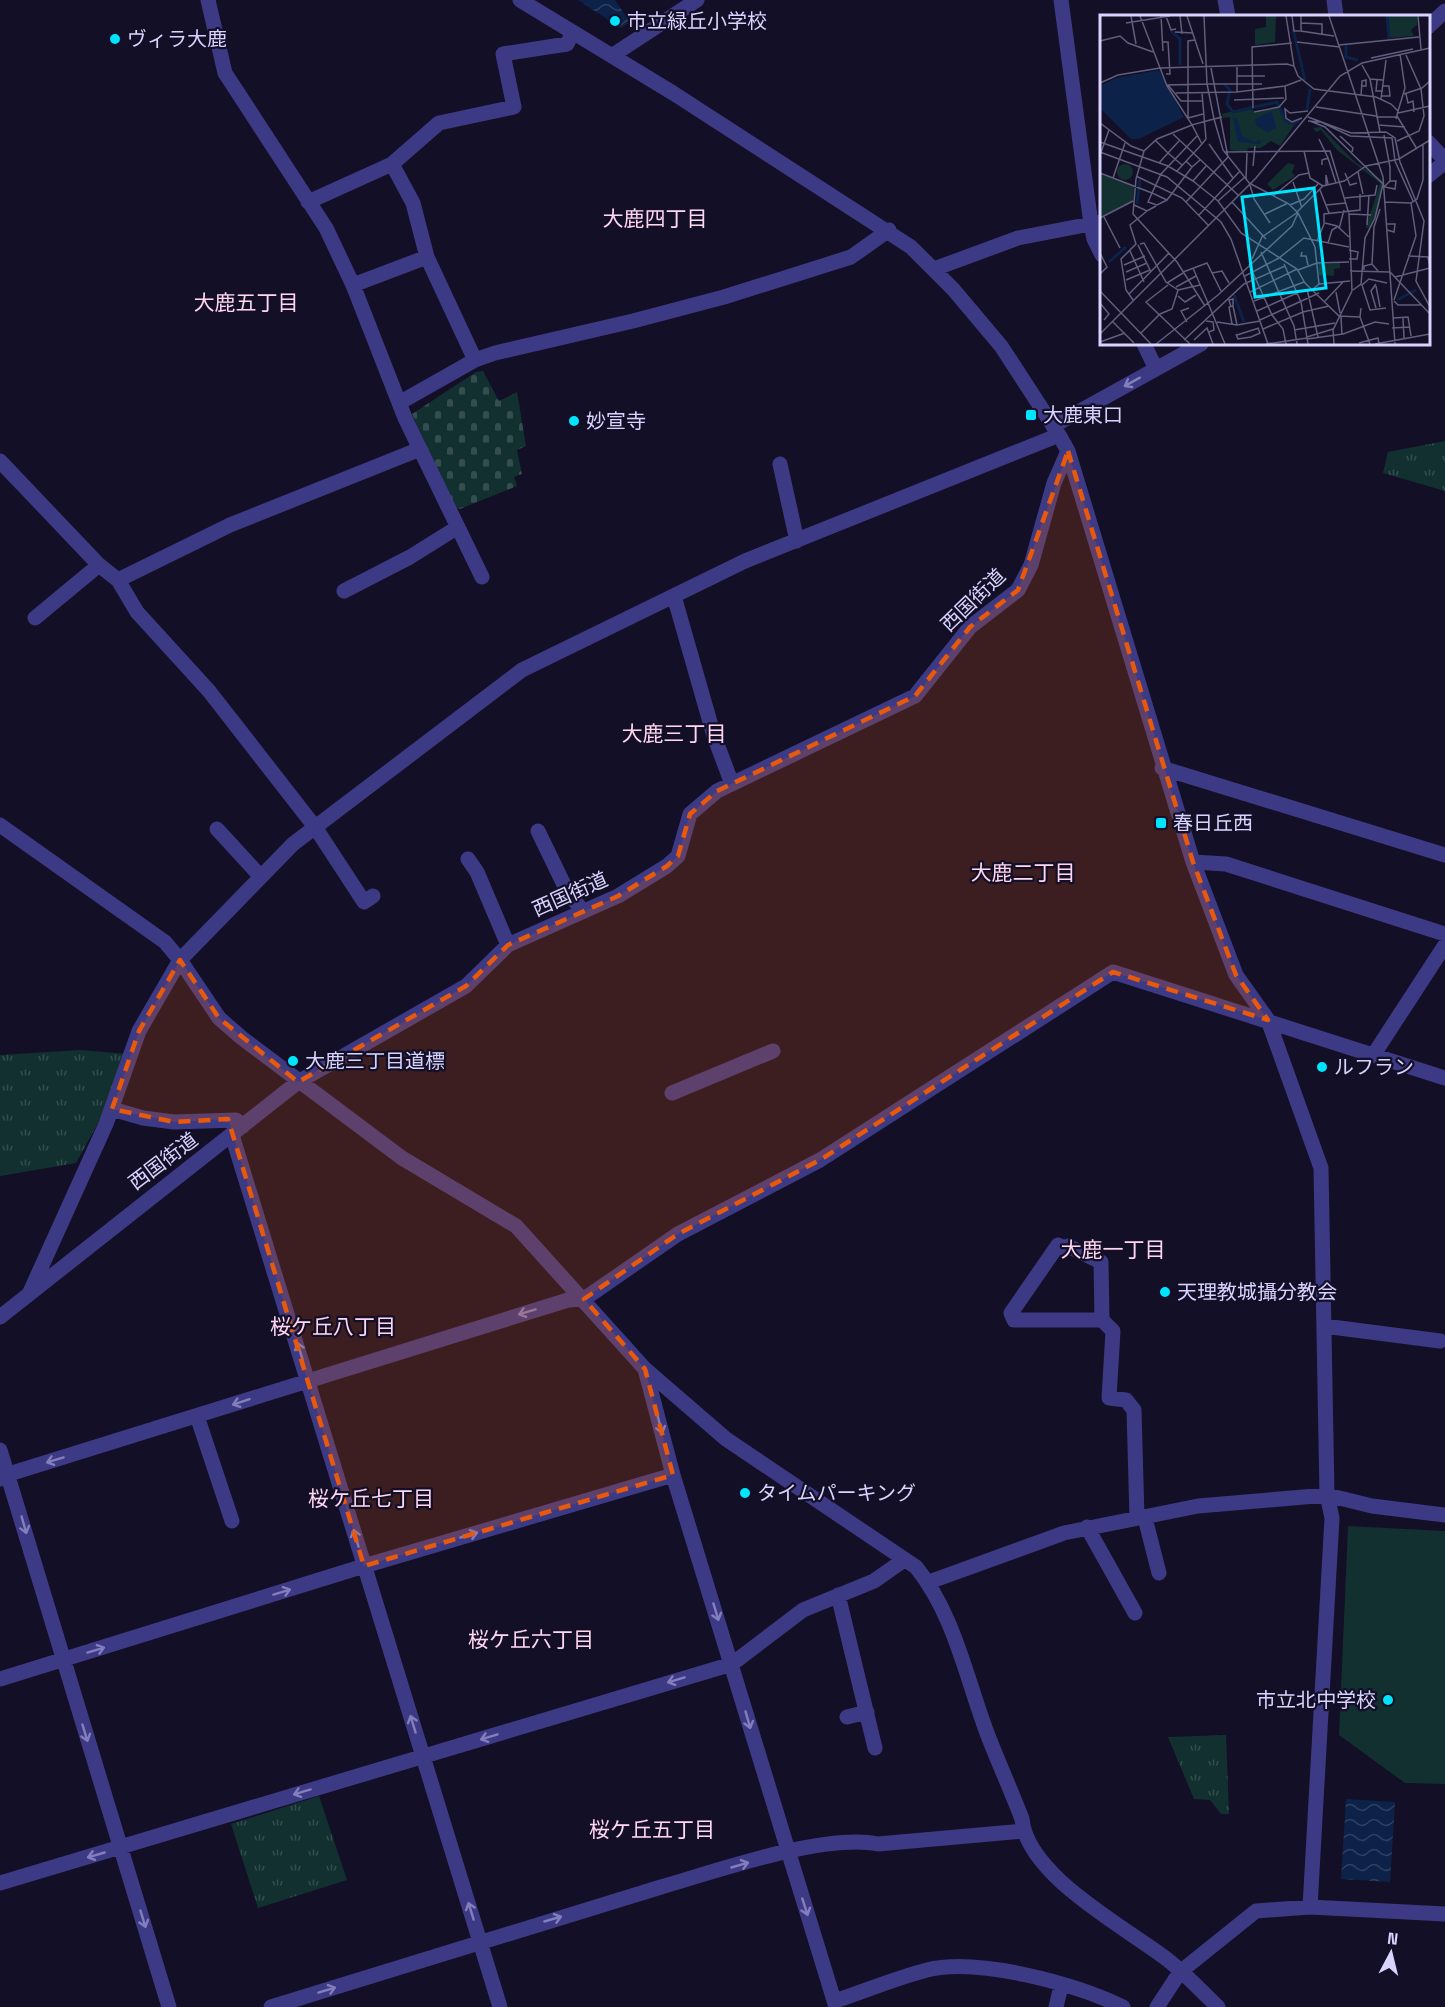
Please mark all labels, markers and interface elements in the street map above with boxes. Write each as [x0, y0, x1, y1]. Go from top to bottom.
place label: 市立緑丘小学校 [627, 8, 767, 34]
marker: 市立緑丘小学校 [608, 14, 622, 28]
inset map [1100, 15, 1430, 345]
place label: ヴィラ大鹿 [127, 26, 227, 52]
marker: ヴィラ大鹿 [108, 32, 122, 46]
district label: 大鹿四丁目 [603, 205, 708, 232]
district label: 大鹿五丁目 [194, 289, 299, 316]
one-way arrow [1124, 376, 1141, 388]
place label: 大鹿東口 [1043, 402, 1123, 428]
place label: 妙宣寺 [586, 408, 646, 434]
marker: 大鹿東口 [1024, 408, 1038, 422]
marker: 妙宣寺 [567, 414, 581, 428]
street label: 西国街道 [935, 563, 1011, 637]
district label: 大鹿三丁目 [622, 720, 727, 747]
place label: 春日丘西 [1173, 810, 1253, 836]
marker: 春日丘西 [1154, 816, 1168, 830]
district label: 大鹿二丁目 [971, 859, 1076, 886]
street label: 西国街道 [528, 866, 612, 922]
place label: 大鹿三丁目道標 [305, 1048, 445, 1074]
marker: 大鹿三丁目道標 [286, 1054, 300, 1068]
place label: ルフラン [1334, 1054, 1414, 1080]
marker: ルフラン [1315, 1060, 1329, 1074]
street label: 西国街道 [123, 1127, 203, 1195]
district label: 大鹿一丁目 [1061, 1236, 1166, 1263]
place label: 天理教城攝分教会 [1177, 1279, 1337, 1305]
marker: 天理教城攝分教会 [1158, 1285, 1172, 1299]
one-way arrow [518, 1307, 537, 1318]
district label: 桜ケ丘八丁目 [270, 1313, 396, 1340]
one-way arrow [294, 1342, 305, 1361]
one-way arrow [232, 1397, 251, 1408]
one-way arrow [654, 1415, 666, 1434]
one-way arrow [46, 1455, 65, 1466]
place label: タイムパーキング [757, 1480, 916, 1506]
district label: 桜ケ丘七丁目 [308, 1485, 434, 1512]
marker: タイムパーキング [738, 1486, 752, 1500]
one-way arrow [18, 1516, 30, 1535]
one-way arrow [350, 1529, 361, 1548]
one-way arrow [459, 1529, 478, 1540]
one-way arrow [272, 1586, 291, 1597]
one-way arrow [711, 1602, 722, 1621]
district label: 桜ケ丘六丁目 [468, 1626, 594, 1653]
one-way arrow [86, 1644, 105, 1655]
one-way arrow [667, 1676, 686, 1687]
place label: 市立北中学校 [1256, 1687, 1376, 1713]
marker: 市立北中学校 [1381, 1693, 1395, 1707]
one-way arrow [743, 1710, 754, 1729]
one-way arrow [407, 1715, 418, 1734]
one-way arrow [80, 1723, 91, 1742]
one-way arrow [480, 1732, 499, 1743]
one-way arrow [293, 1787, 312, 1798]
district label: 桜ケ丘五丁目 [589, 1816, 715, 1843]
one-way arrow [86, 1850, 105, 1861]
one-way arrow [730, 1858, 749, 1870]
one-way arrow [800, 1897, 811, 1916]
one-way arrow [465, 1902, 476, 1921]
one-way arrow [138, 1909, 149, 1928]
one-way arrow [543, 1913, 562, 1924]
north arrow [1361, 1923, 1421, 1983]
text: N [1386, 1928, 1399, 1950]
one-way arrow [317, 1983, 336, 1994]

